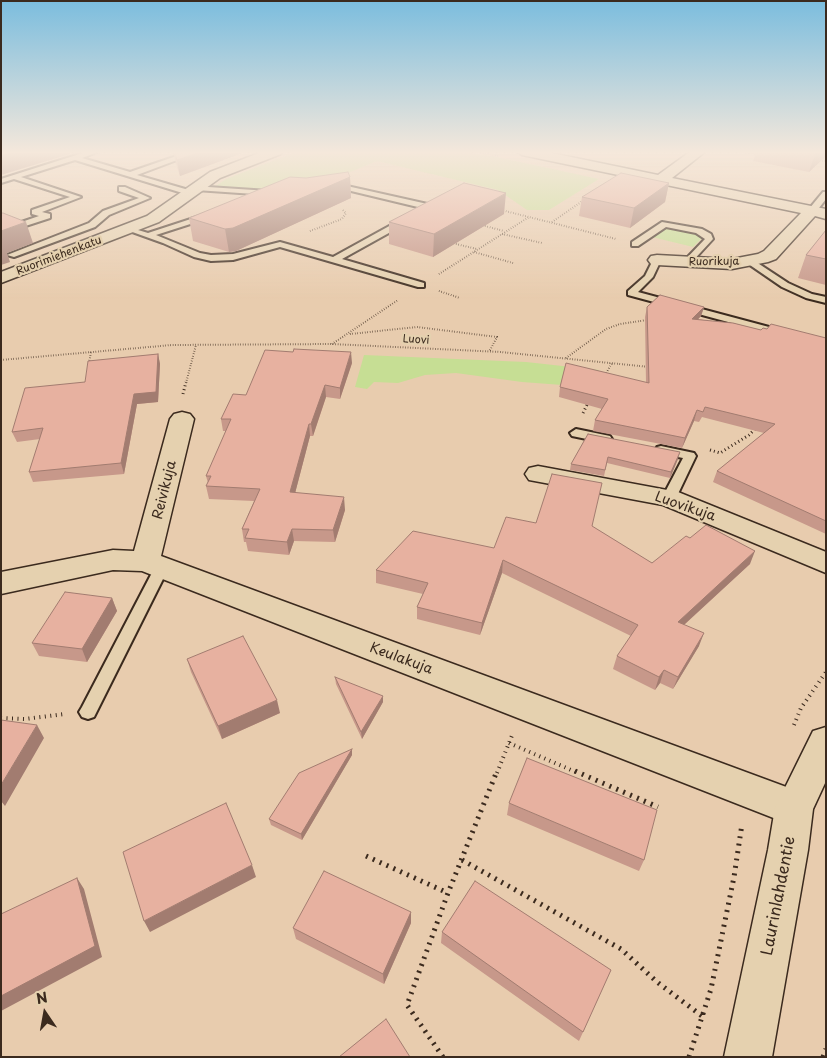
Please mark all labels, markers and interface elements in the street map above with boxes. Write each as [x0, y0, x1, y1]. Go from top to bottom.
street label: Ruorimiehenkatu [15, 234, 103, 278]
street label: Ruorikuja [689, 255, 739, 269]
street label: Luovi [402, 333, 430, 347]
street label: Reivikuja [150, 459, 180, 521]
street label: Luovikuja [652, 489, 718, 525]
street label: Keulakuja [367, 640, 435, 678]
street label: Laurinlahdentie [758, 835, 800, 957]
text: N [34, 986, 49, 1009]
north arrow [20, 988, 70, 1038]

